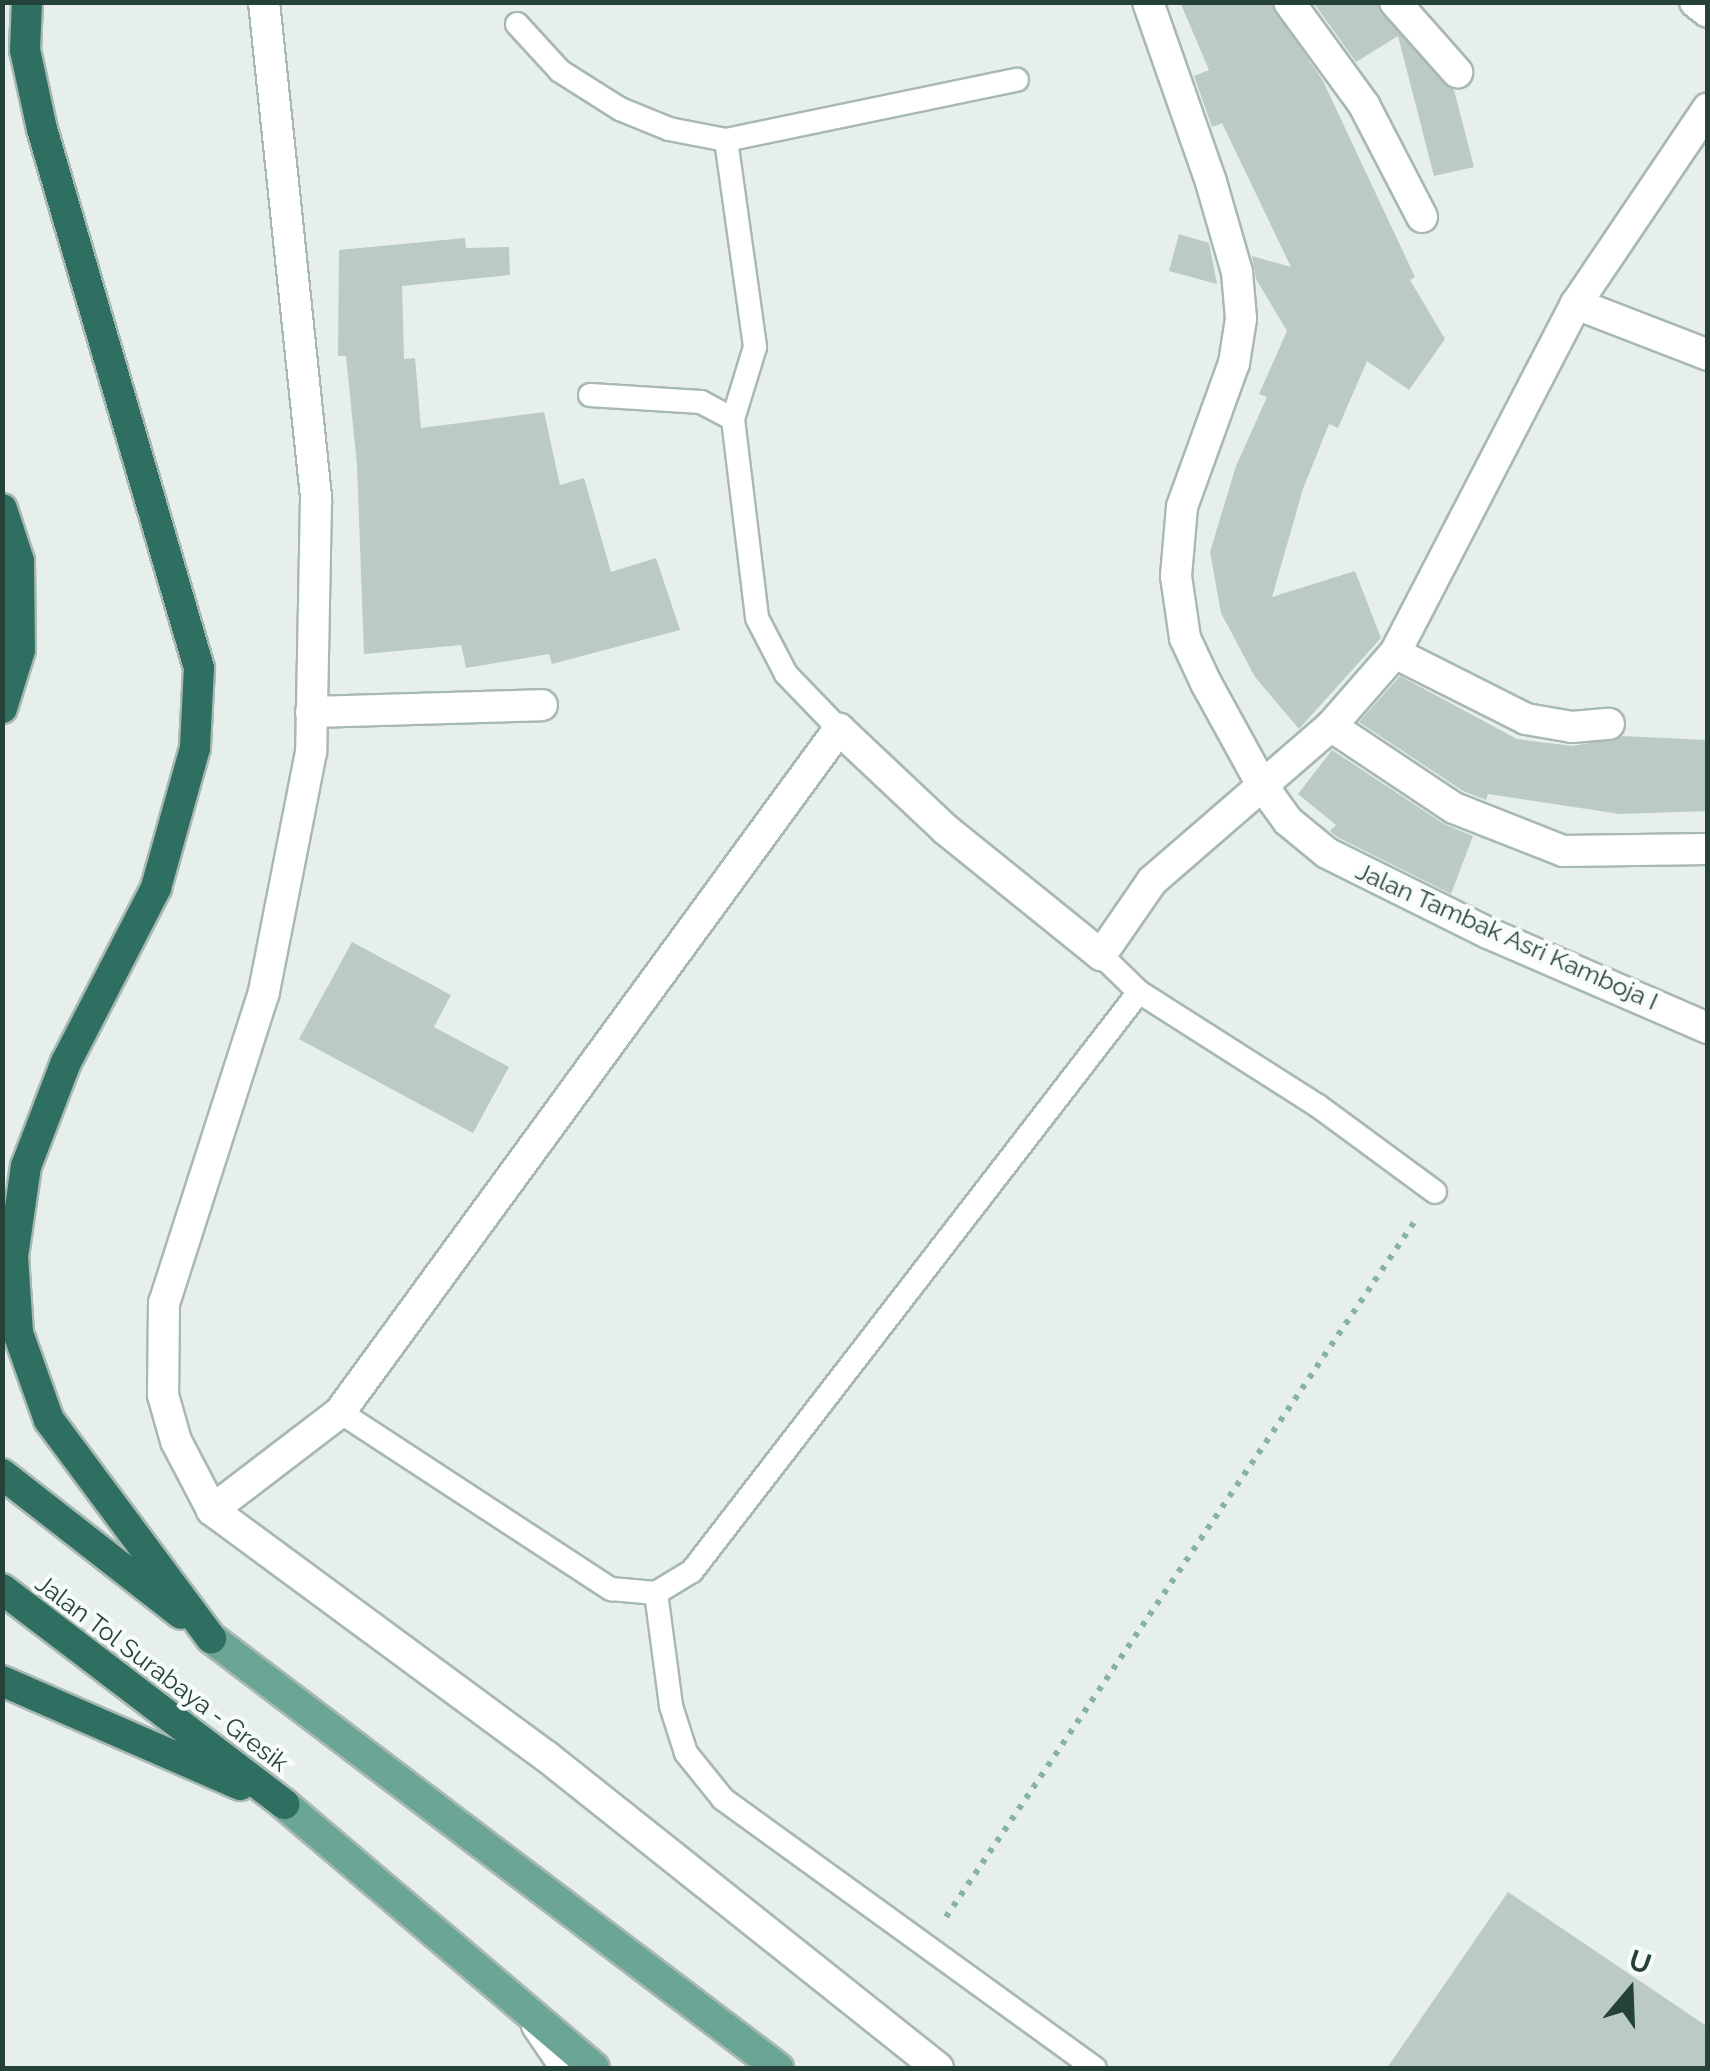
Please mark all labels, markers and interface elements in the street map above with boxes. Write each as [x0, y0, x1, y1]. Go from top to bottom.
street label: Jalan Tambak Asri Kamboja I [1351, 855, 1663, 1017]
street label: Jalan Tol Surabaya - Gresik [29, 1568, 295, 1778]
north arrow [1580, 1941, 1680, 2041]
text: U [1625, 1943, 1655, 1981]

